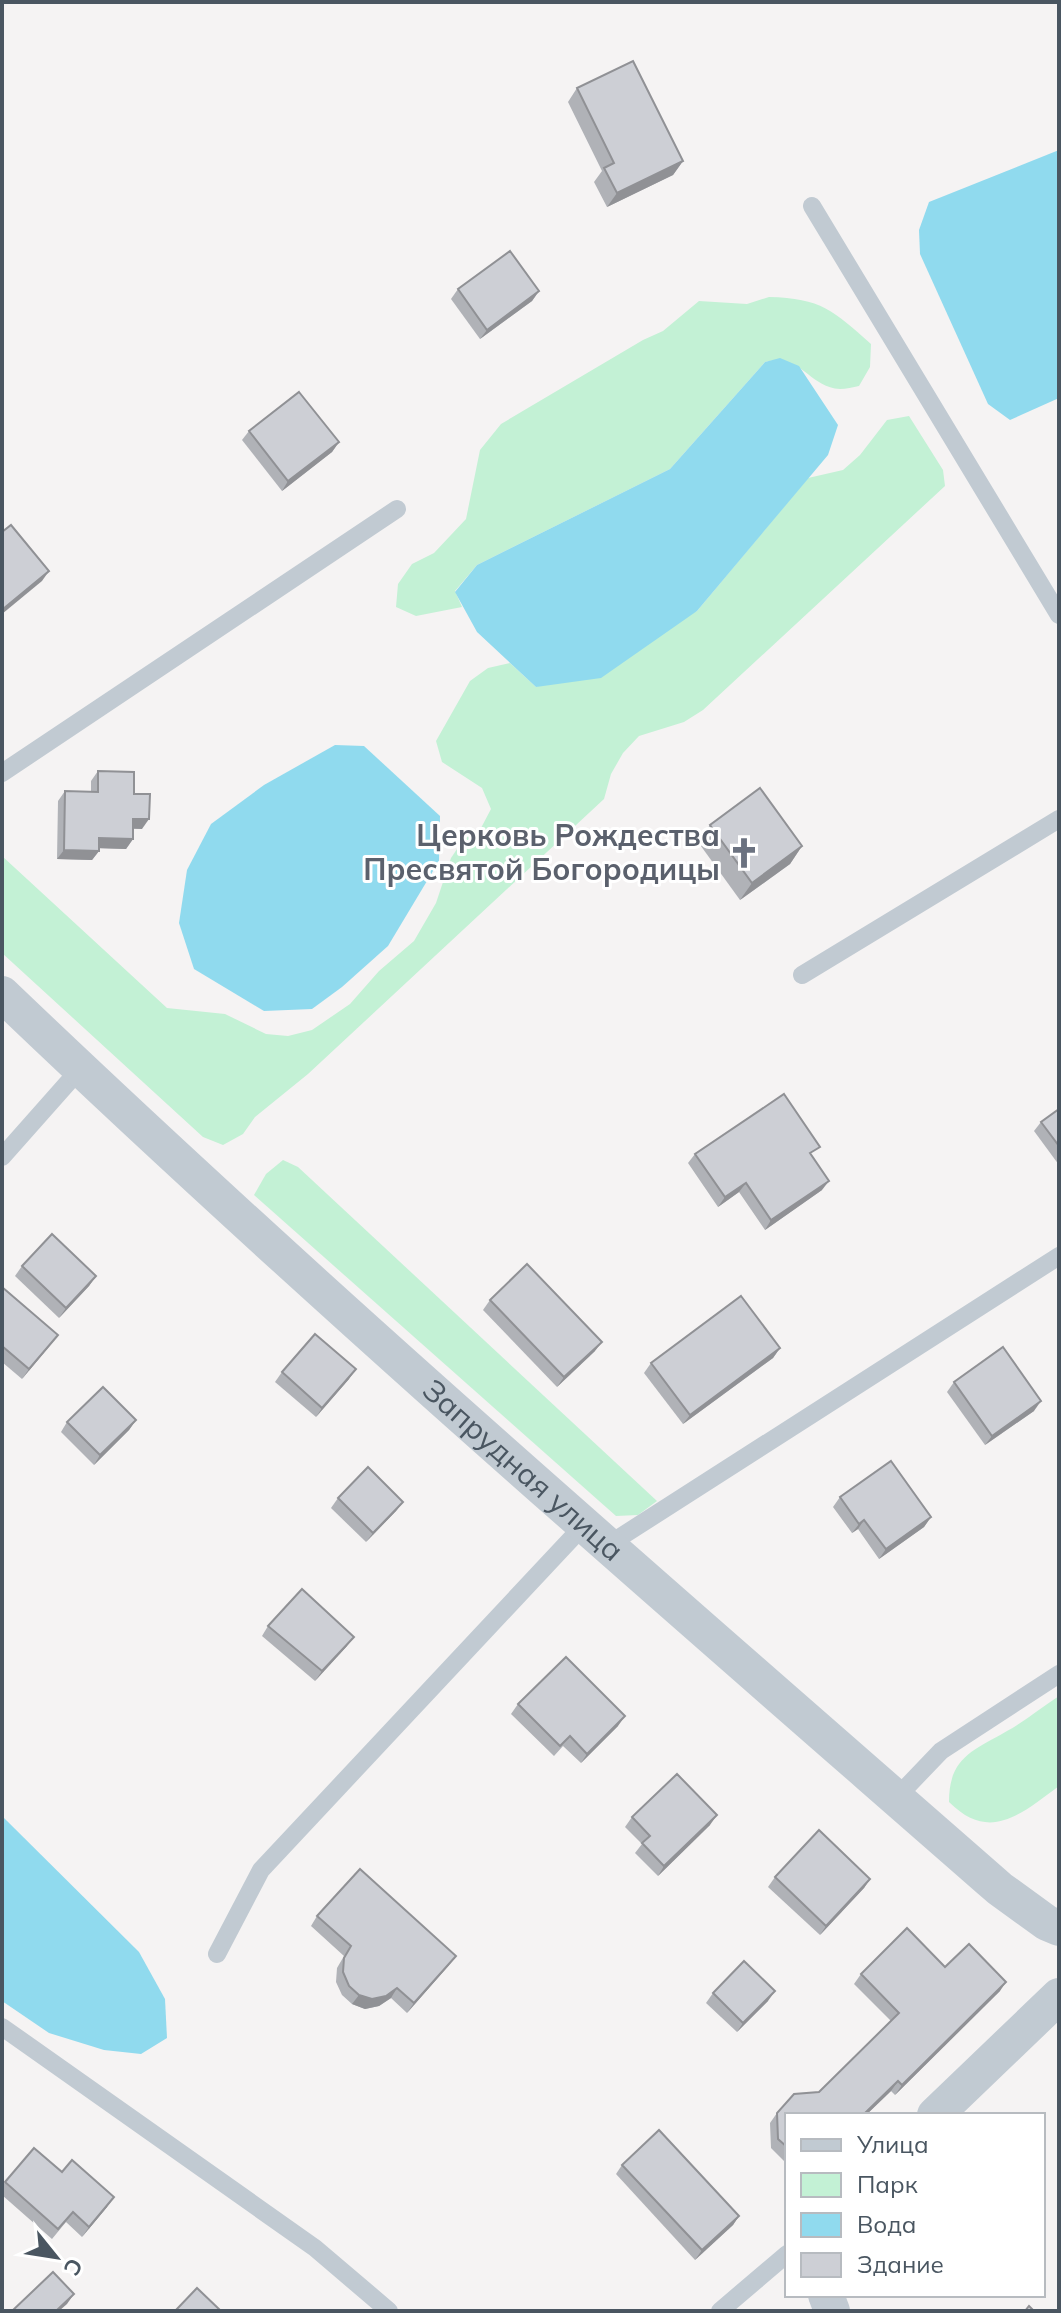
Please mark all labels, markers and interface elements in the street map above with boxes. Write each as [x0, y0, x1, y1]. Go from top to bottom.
place label: Церковь Рождества Пресвятой Богородицы [363, 816, 720, 888]
church icon: Церковь Рождества Пресвятой Богородицы [727, 836, 761, 870]
street label: Запрудная улица [415, 1371, 632, 1569]
legend [785, 2113, 1045, 2297]
text: Улица [856, 2129, 929, 2159]
text: Парк [857, 2169, 918, 2199]
text: Вода [857, 2209, 917, 2239]
north arrow [16, 2217, 96, 2297]
text: Здание [857, 2249, 944, 2279]
text: С [57, 2253, 89, 2281]

